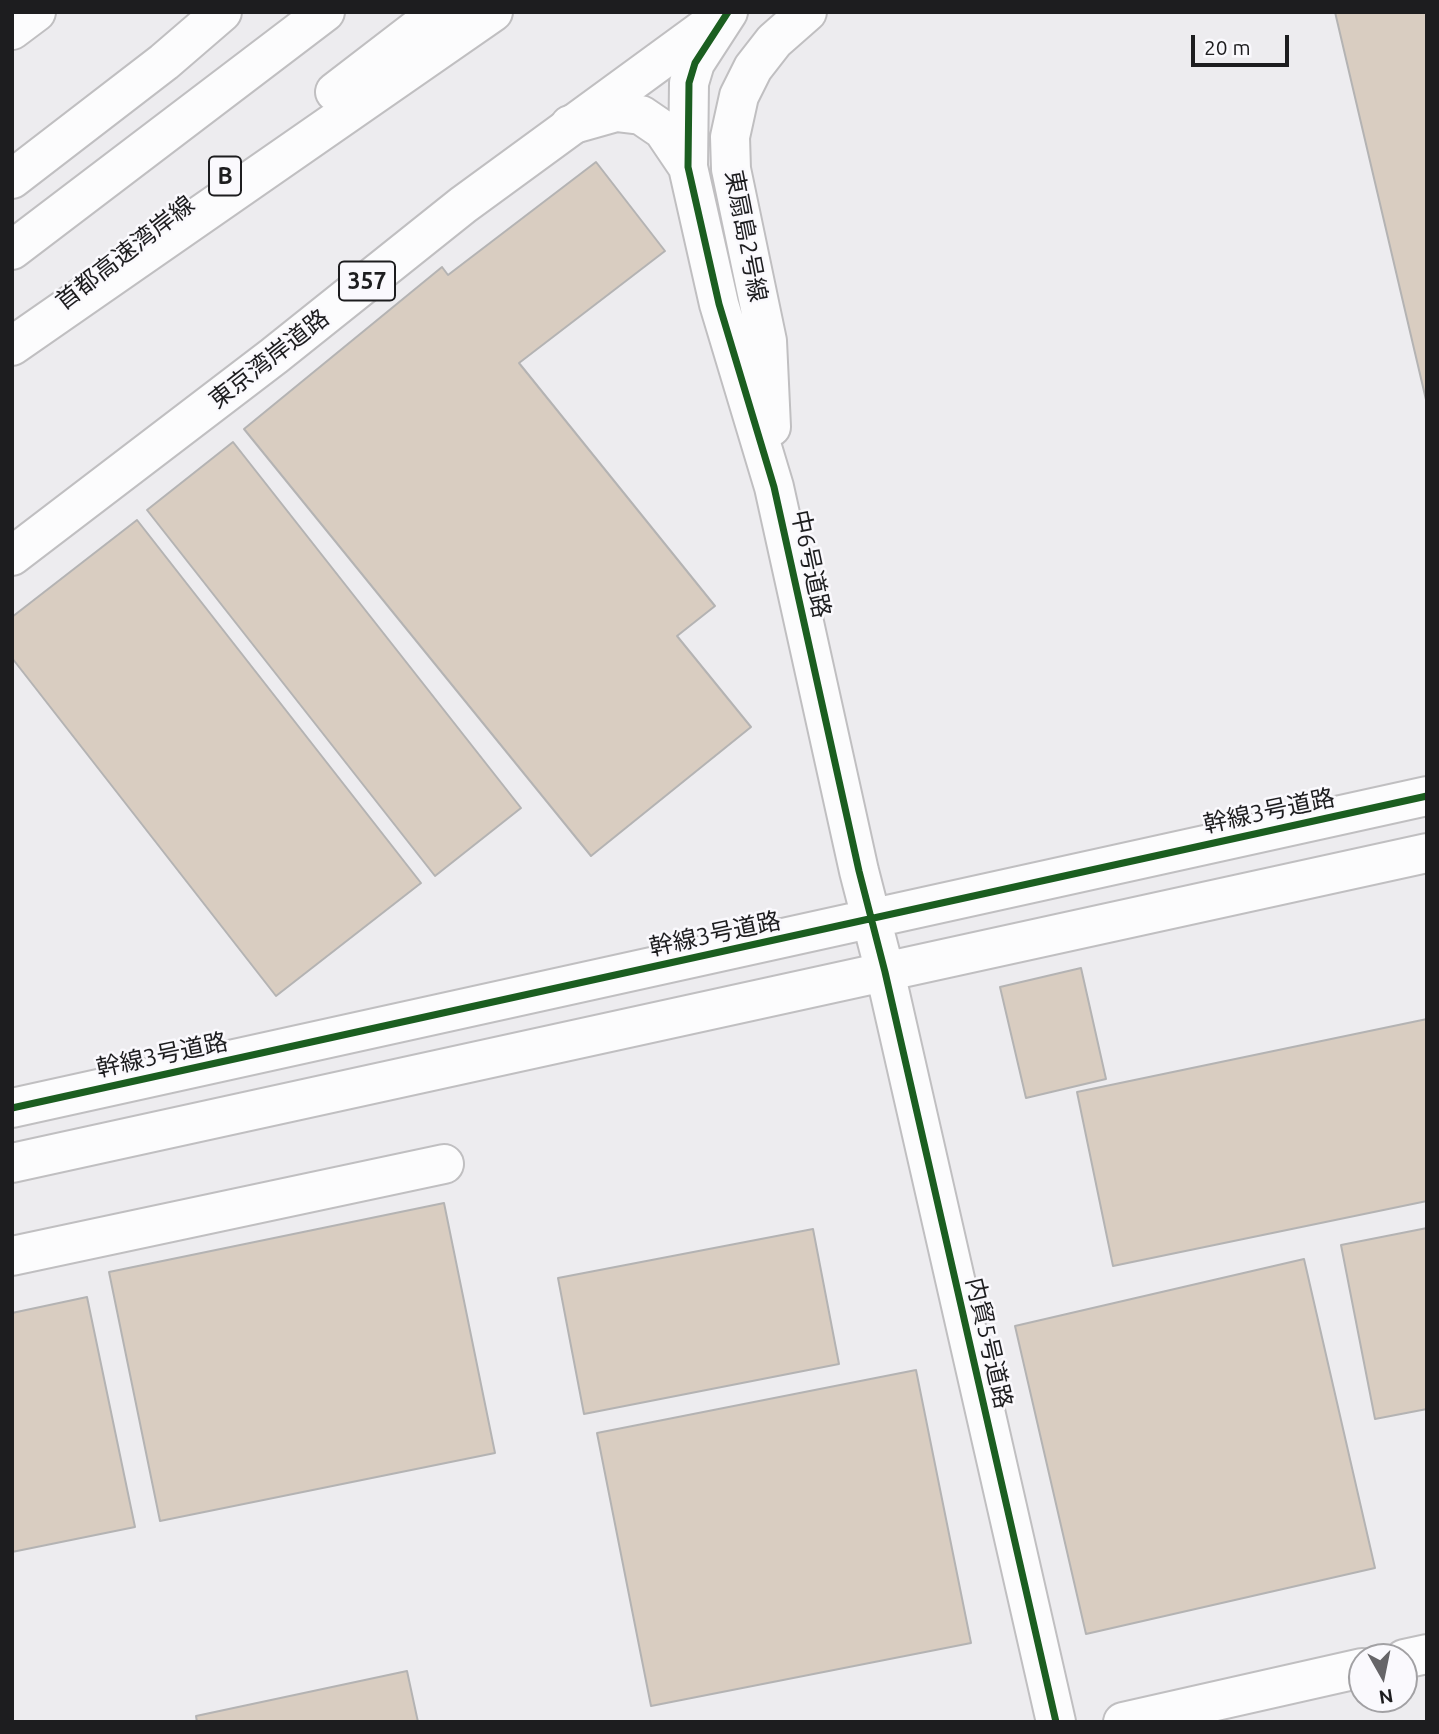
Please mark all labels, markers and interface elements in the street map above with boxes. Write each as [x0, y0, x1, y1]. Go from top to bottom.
scale bar [1194, 21, 1292, 65]
text: 20 m [1204, 35, 1251, 59]
road number: B [209, 156, 241, 196]
street label: 東扇島2号線 [719, 168, 773, 304]
street label: 首都高速湾岸線 [50, 190, 200, 316]
road number: 357 [339, 262, 395, 300]
street label: 東京湾岸道路 [203, 303, 335, 415]
street label: 中6号道路 [786, 507, 836, 621]
street label: 幹線3号道路 [1201, 783, 1337, 839]
street label: 幹線3号道路 [647, 906, 783, 962]
street label: 幹線3号道路 [94, 1027, 230, 1083]
street label: 内貿5号道路 [960, 1275, 1018, 1411]
north arrow [1348, 1643, 1418, 1713]
text: N [1377, 1685, 1395, 1709]

